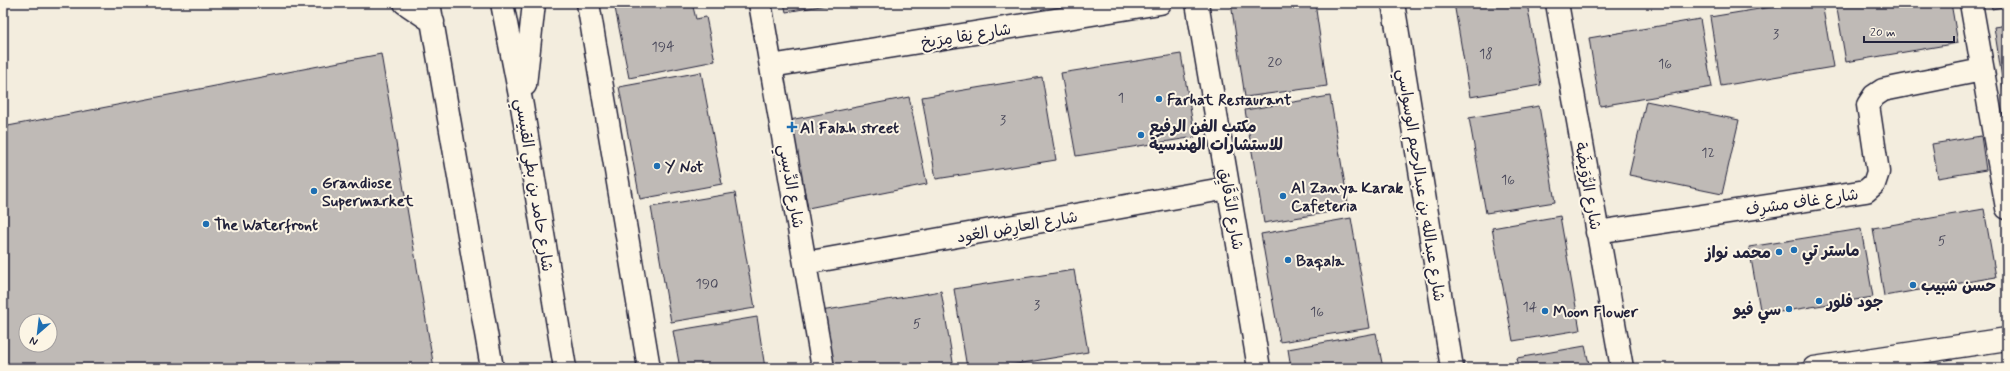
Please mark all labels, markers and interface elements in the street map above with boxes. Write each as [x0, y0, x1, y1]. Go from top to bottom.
scale bar [1864, 18, 1954, 44]
street label: شارع نِقا مِرَيخ [920, 19, 1013, 54]
house number: 3 [1773, 25, 1779, 43]
text: 20 m [1870, 25, 1896, 41]
house number: 194 [652, 38, 674, 56]
house number: 18 [1479, 45, 1493, 63]
house number: 20 [1268, 53, 1282, 71]
house number: 16 [1658, 55, 1672, 73]
street label: شارع عبدالله بن عبدالرحيم الوسواسي [1389, 67, 1449, 304]
house number: 1 [1118, 89, 1124, 107]
place label: Farhat Restaurant [1167, 90, 1292, 111]
marker: Farhat Restaurant [1154, 94, 1164, 104]
street label: شارع حامد بن بطي القبيسي [507, 97, 558, 274]
house number: 3 [1000, 111, 1006, 129]
place label: مكتب الفن الرفيع للاستشارات الهندسية [1149, 117, 1283, 156]
place label: Al Falah street [800, 118, 899, 139]
marker: Al Falah street [787, 122, 797, 132]
marker: مكتب الفن الرفيع للاستشارات الهندسية [1136, 130, 1146, 140]
street label: شارع الرُّوَيضَة [1569, 141, 1606, 232]
street label: شارع الدِّبسِي [770, 143, 808, 230]
house number: 12 [1701, 144, 1715, 162]
place label: Y Not [665, 157, 704, 178]
marker: Y Not [652, 161, 662, 171]
street label: شارع الدَّقَايِق [1212, 167, 1249, 252]
house number: 16 [1501, 171, 1515, 189]
place label: Grandiose Supermarket [322, 173, 414, 212]
place label: Al Zanya Karak Cafeteria [1291, 178, 1403, 217]
street label: شارع غاف مشرِف [1744, 184, 1860, 221]
marker: Grandiose Supermarket [309, 186, 319, 196]
marker: Al Zanya Karak Cafeteria [1278, 191, 1288, 201]
street label: شارع العارِض العُود [955, 206, 1079, 249]
place label: The Waterfront [214, 215, 318, 236]
marker: The Waterfront [201, 219, 211, 229]
house number: 5 [1938, 232, 1946, 250]
place label: ماستر تي [1802, 241, 1860, 265]
place label: محمد نواز [1703, 243, 1771, 264]
marker: ماستر تي [1789, 245, 1799, 255]
marker: محمد نواز [1774, 247, 1784, 257]
place label: Baqala [1296, 251, 1345, 272]
marker: Baqala [1283, 255, 1293, 265]
house number: 190 [695, 275, 719, 293]
place label: حسن شبيب [1921, 276, 1996, 297]
marker: حسن شبيب [1908, 280, 1918, 290]
place label: جود فلور [1825, 292, 1883, 313]
house number: 3 [1034, 296, 1040, 314]
marker: جود فلور [1814, 296, 1824, 306]
house number: 14 [1523, 298, 1538, 316]
place label: سي فيو [1732, 300, 1781, 324]
place label: Moon Flower [1553, 302, 1639, 323]
house number: 16 [1310, 303, 1324, 321]
marker: سي فيو [1784, 304, 1794, 314]
marker: Moon Flower [1540, 306, 1550, 316]
north arrow [18, 313, 58, 353]
house number: 5 [913, 315, 921, 333]
text: N [27, 333, 40, 349]

